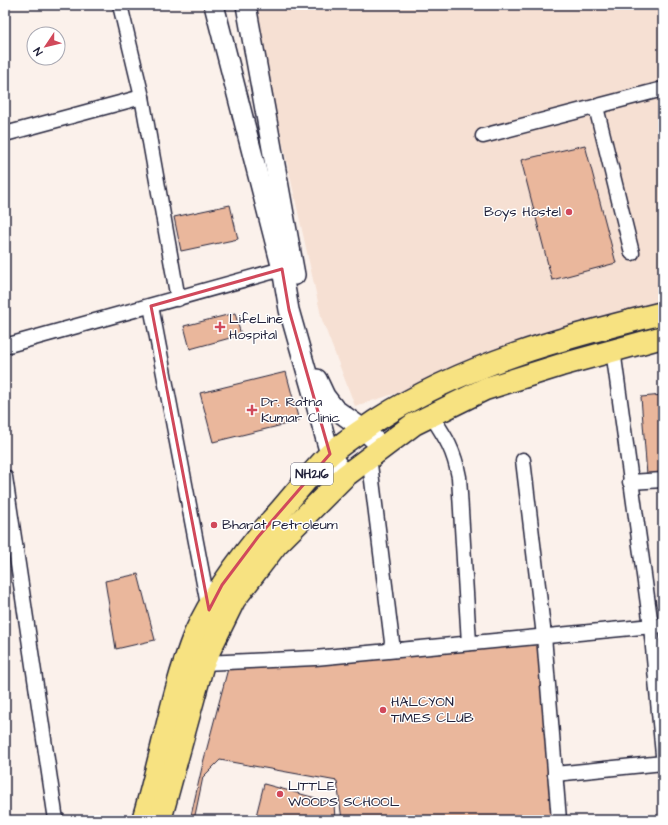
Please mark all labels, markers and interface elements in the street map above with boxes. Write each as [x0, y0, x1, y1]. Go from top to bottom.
north arrow [26, 26, 66, 66]
text: N [30, 44, 46, 59]
place label: Boys Hostel [484, 202, 561, 222]
marker: Boys Hostel [564, 207, 574, 217]
place label: LifeLine Hospital [229, 309, 284, 345]
marker: LifeLine Hospital [214, 321, 226, 333]
place label: Dr. Ratna Kumar Clinic [261, 392, 340, 428]
marker: Dr. Ratna Kumar Clinic [246, 404, 258, 416]
road number: NH216 [291, 463, 333, 485]
place label: Bharat Petroleum [222, 515, 338, 535]
marker: Bharat Petroleum [209, 520, 219, 530]
place label: HALCYON TIMES CLUB [391, 692, 474, 728]
marker: HALCYON TIMES CLUB [378, 705, 388, 715]
place label: LITTLE WOODS SCHOOL [288, 776, 400, 812]
marker: LITTLE WOODS SCHOOL [275, 789, 285, 799]

